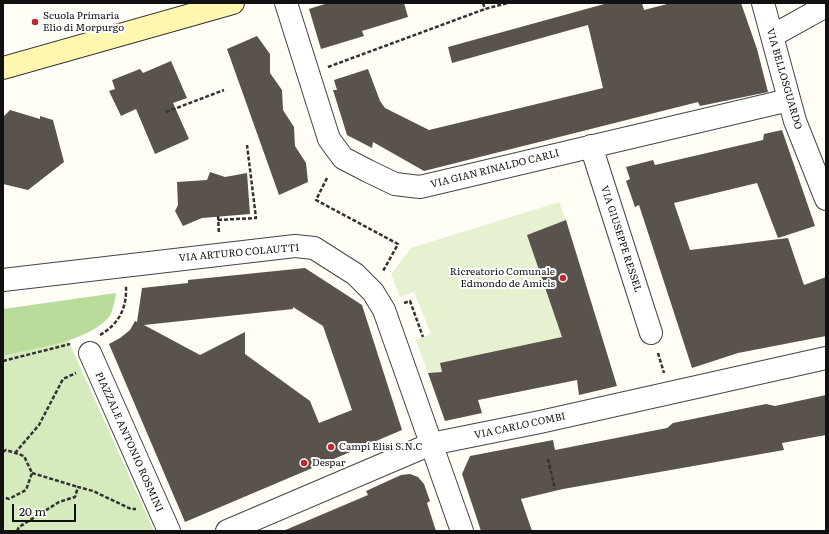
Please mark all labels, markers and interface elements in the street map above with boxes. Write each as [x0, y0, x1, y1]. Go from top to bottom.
place label: Scuola Primaria Elio di Morpurgo [43, 10, 124, 34]
marker: Scuola Primaria Elio di Morpurgo [30, 17, 40, 27]
street label: VIA BELLOSGUARDO [764, 27, 804, 131]
street label: VIA GIAN RINALDO CARLI [429, 147, 561, 191]
street label: VIA GIUSEPPE RESSEL [598, 184, 644, 294]
street label: VIA ARTURO COLAUTTI [178, 242, 300, 264]
place label: Ricreatorio Comunale Edmondo de Amicis [450, 266, 555, 290]
marker: Ricreatorio Comunale Edmondo de Amicis [558, 273, 568, 283]
street label: PIAZZALE ANTONIO ROSMINI [93, 370, 165, 514]
street label: VIA CARLO COMBI [473, 410, 567, 442]
place label: Campi Elisi S.N.C [339, 441, 423, 453]
marker: Campi Elisi S.N.C [326, 442, 336, 452]
place label: Despar [312, 457, 345, 469]
marker: Despar [299, 458, 309, 468]
scale bar [14, 496, 78, 522]
text: 20 m [19, 502, 46, 520]

